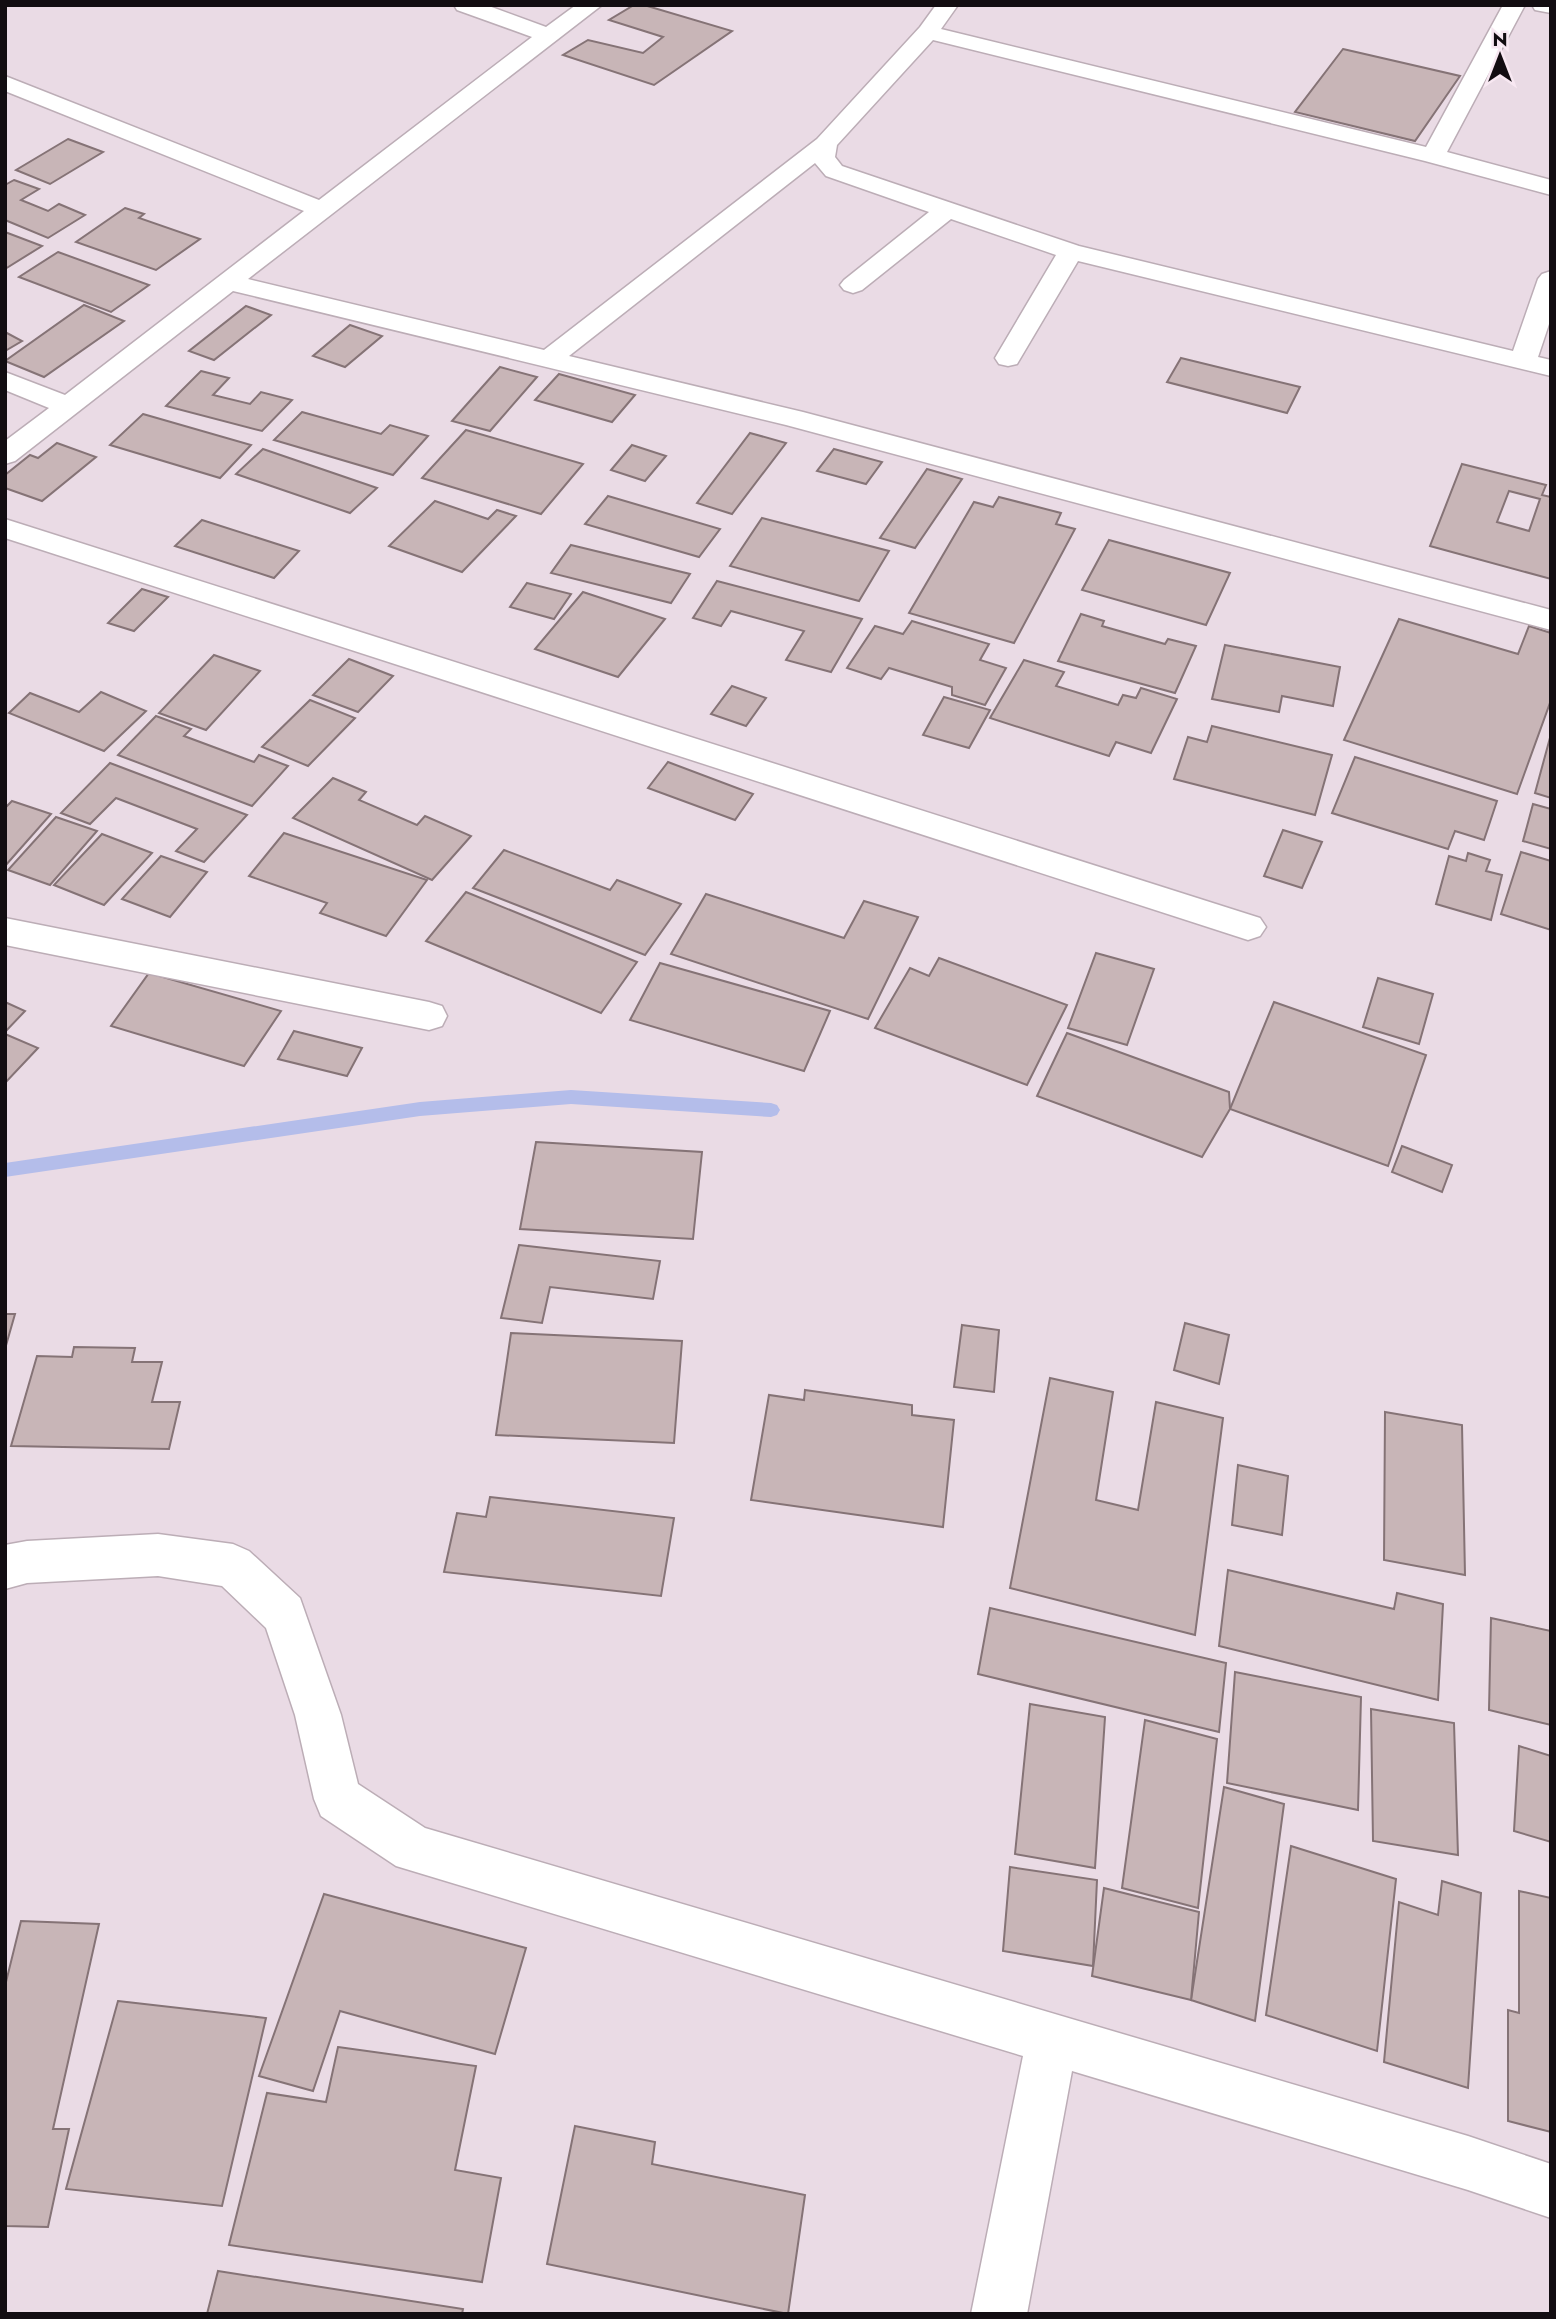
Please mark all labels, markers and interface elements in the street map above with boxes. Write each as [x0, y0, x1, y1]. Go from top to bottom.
north arrow [1465, 21, 1535, 91]
text: N [1492, 26, 1508, 53]

